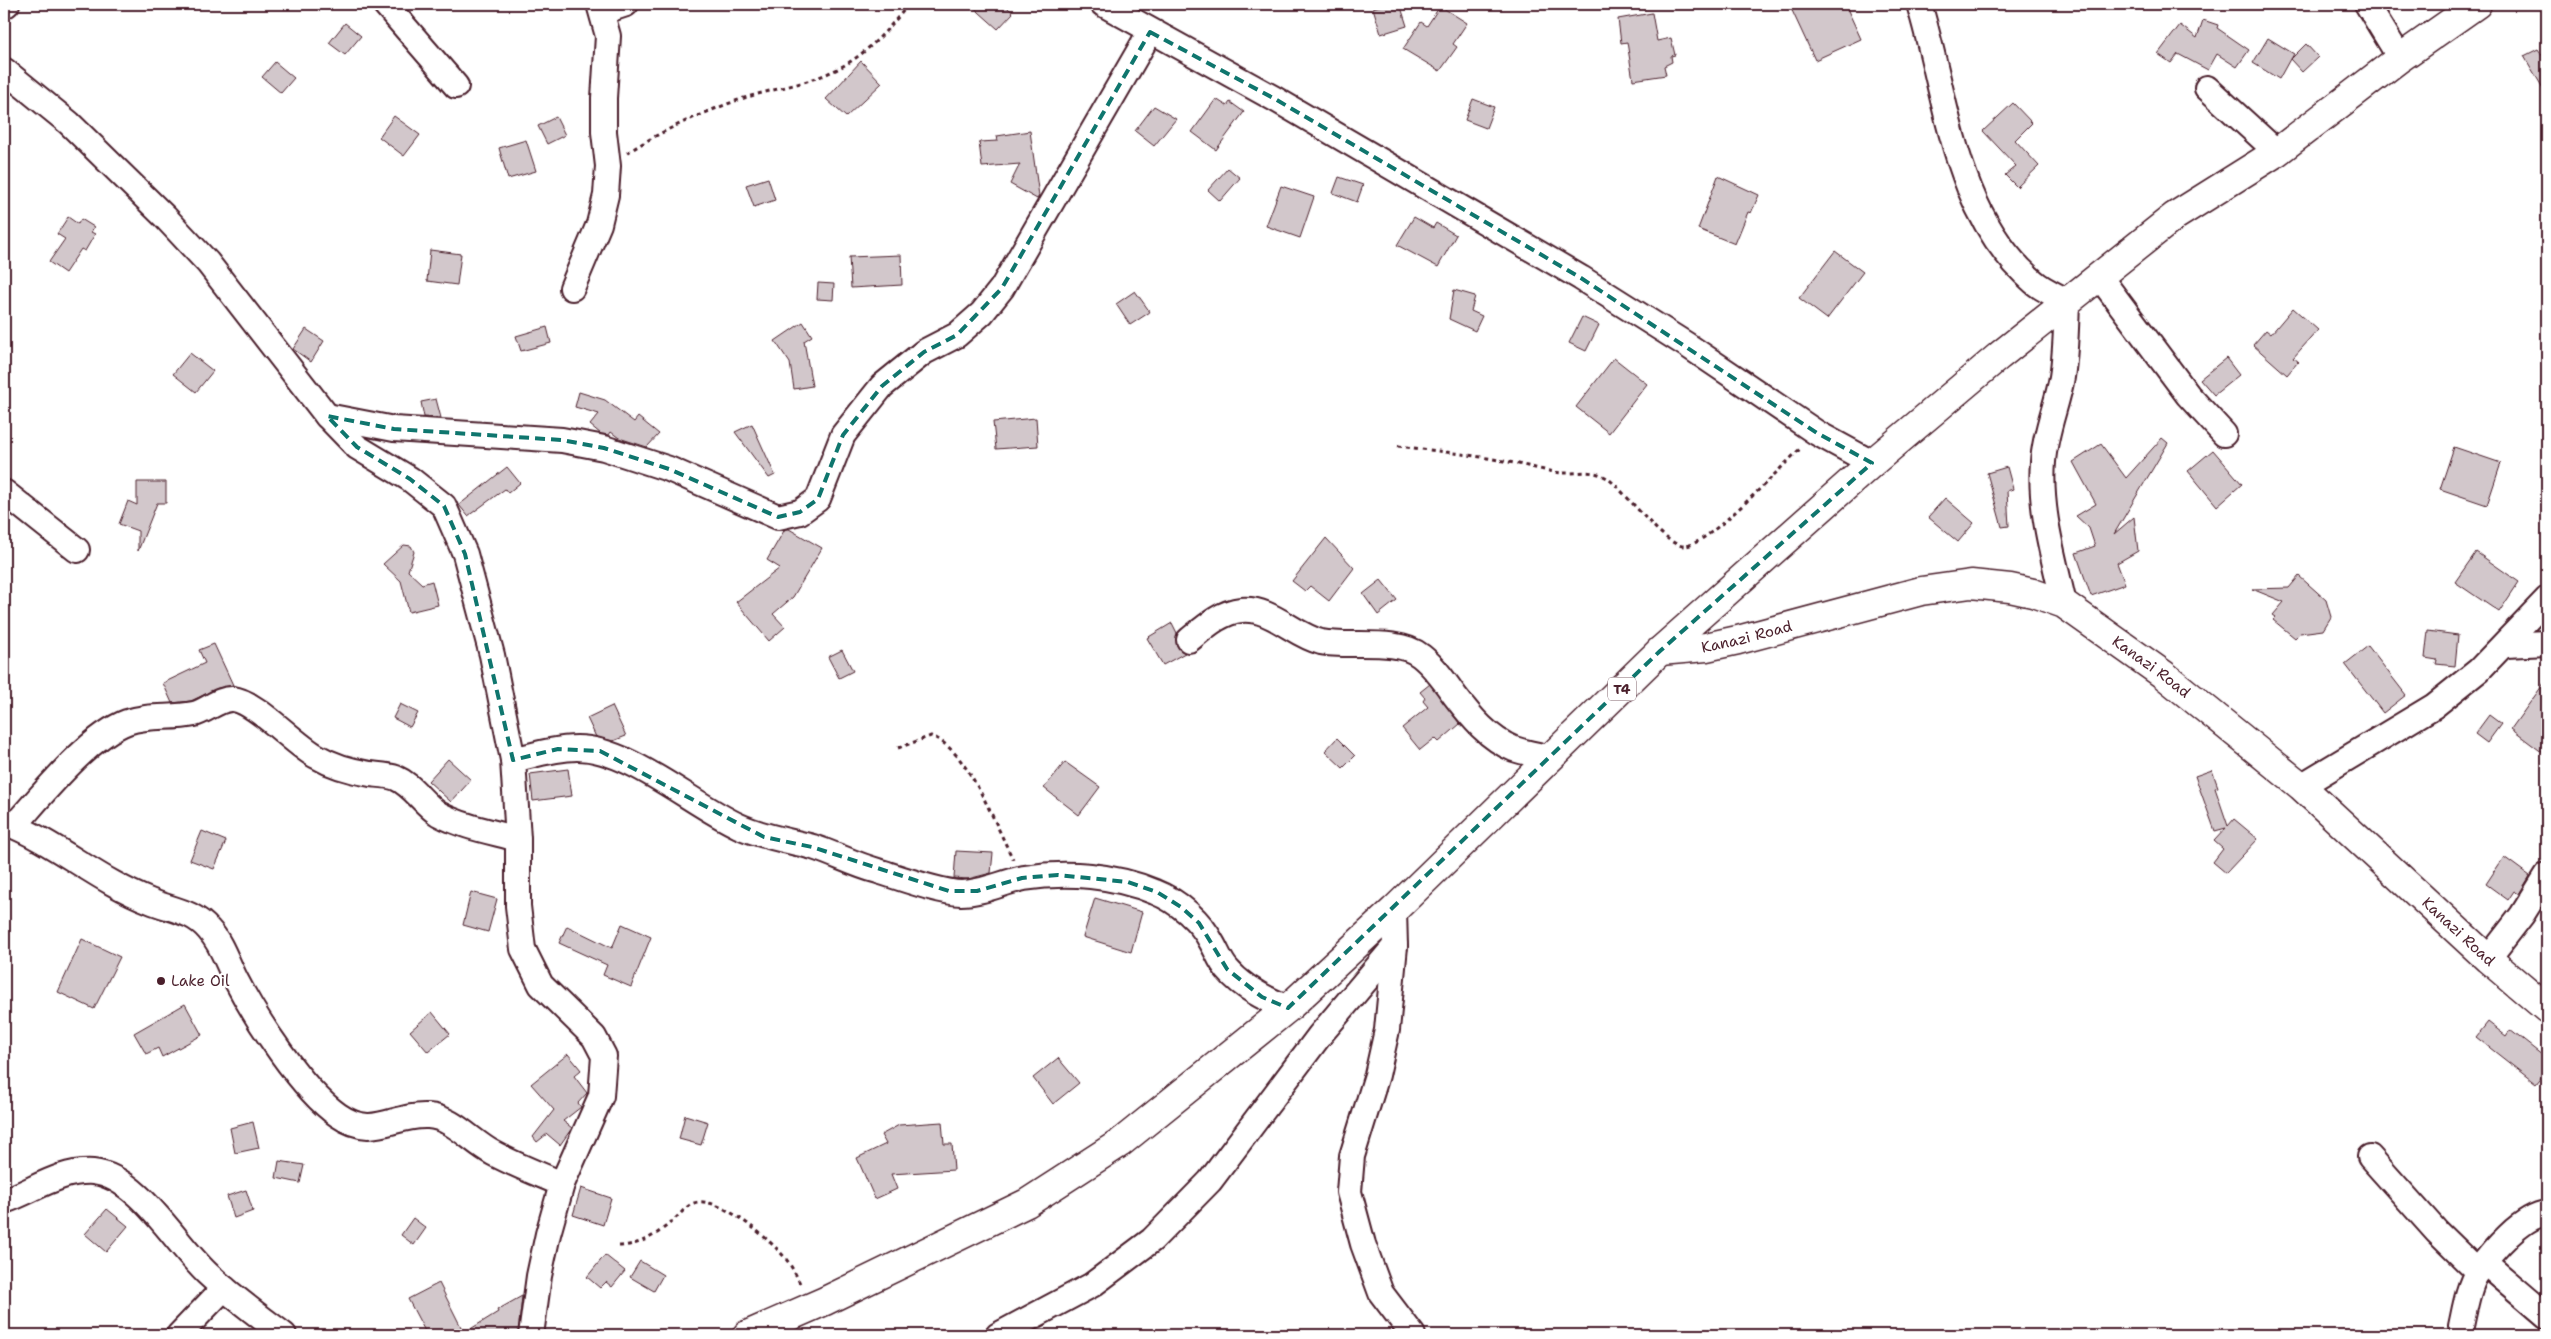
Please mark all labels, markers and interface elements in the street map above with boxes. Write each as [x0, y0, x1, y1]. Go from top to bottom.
street label: Kanazi Road [1699, 616, 1795, 658]
street label: Kanazi Road [2108, 631, 2195, 703]
road number: T4 [1608, 678, 1636, 701]
street label: Kanazi Road [2418, 893, 2500, 971]
place label: Lake Oil [171, 971, 230, 991]
marker: Lake Oil [155, 975, 167, 987]

